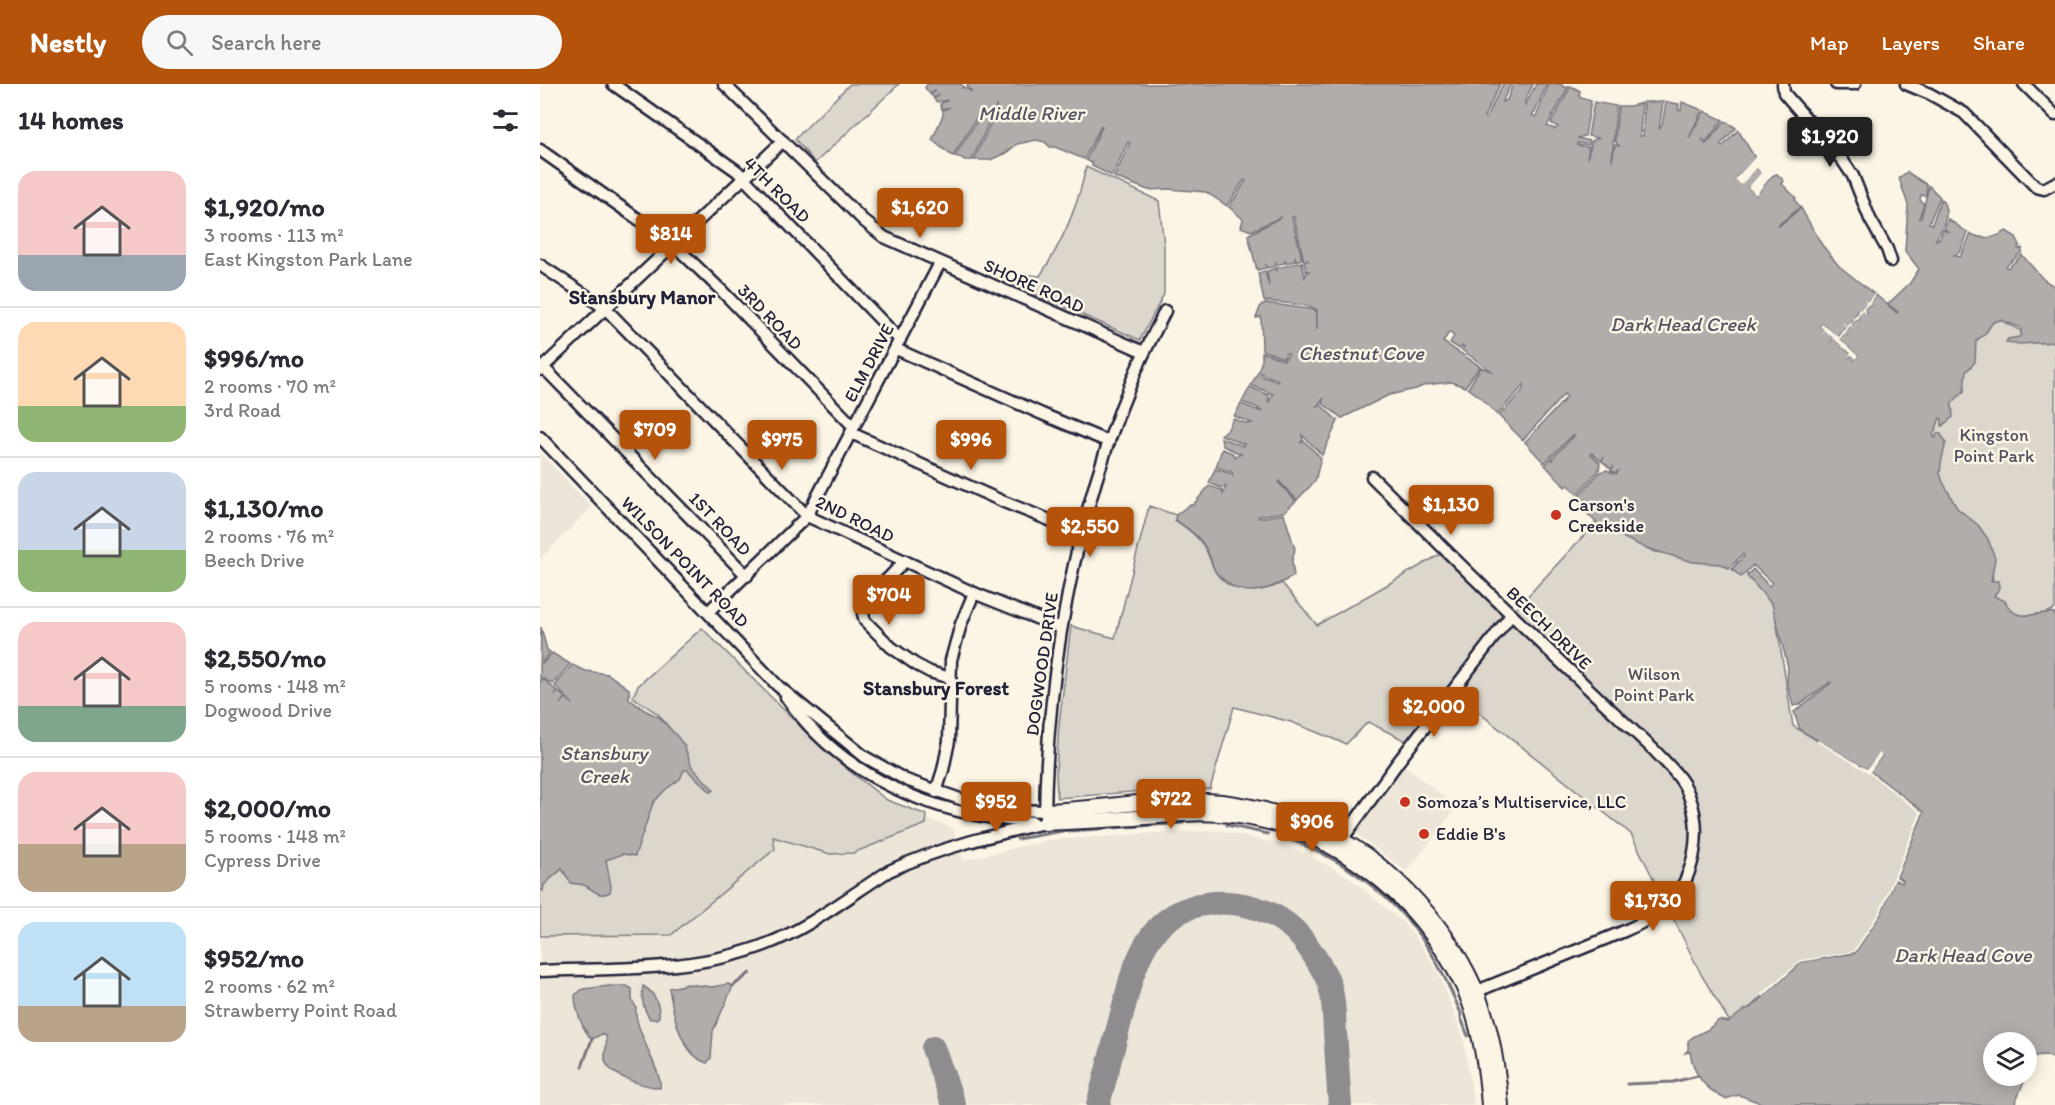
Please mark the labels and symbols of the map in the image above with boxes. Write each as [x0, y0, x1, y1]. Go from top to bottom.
water label: Middle River [978, 101, 1086, 125]
pin: $1,920 [1781, 117, 1879, 168]
street label: 4TH ROAD [739, 152, 815, 228]
pin: $1,620 [871, 188, 969, 239]
pin: $814 [635, 214, 707, 265]
street label: SHORE ROAD [980, 254, 1088, 318]
street label: 3RD ROAD [733, 279, 807, 355]
district label: Stansbury Manor [569, 285, 716, 310]
water label: Dark Head Creek [1610, 312, 1758, 336]
street label: ELM DRIVE [839, 320, 899, 406]
water label: Chestnut Cove [1298, 341, 1425, 365]
pin: $709 [619, 410, 691, 461]
pin: $975 [746, 420, 818, 471]
pin: $996 [935, 420, 1007, 471]
park label: Kingston Point Park [1954, 424, 2035, 467]
pin: $1,130 [1402, 485, 1500, 536]
street label: 1ST ROAD [684, 488, 756, 561]
street label: 2ND ROAD [812, 491, 898, 547]
street label: WILSON POINT ROAD [617, 492, 754, 632]
place label: Carson's Creekside [1568, 494, 1644, 537]
pin: $2,550 [1041, 507, 1139, 558]
marker: Carson's Creekside [1549, 508, 1563, 522]
pin: $704 [853, 575, 925, 626]
street label: BEECH DRIVE [1502, 582, 1596, 674]
street label: DOGWOOD DRIVE [1021, 591, 1063, 737]
park label: Wilson Point Park [1614, 663, 1695, 706]
district label: Stansbury Forest [863, 676, 1009, 701]
pin: $2,000 [1385, 687, 1483, 738]
water label: Stansbury Creek [560, 741, 650, 788]
pin: $722 [1135, 779, 1207, 830]
pin: $952 [960, 782, 1032, 833]
place label: Somoza’s Multiservice, LLC [1417, 791, 1626, 813]
marker: Somoza’s Multiservice, LLC [1398, 795, 1412, 809]
pin: $906 [1276, 802, 1348, 853]
place label: Eddie B's [1436, 823, 1506, 845]
marker: Eddie B's [1417, 827, 1431, 841]
pin: $1,730 [1604, 881, 1702, 932]
water label: Dark Head Cove [1894, 943, 2033, 967]

